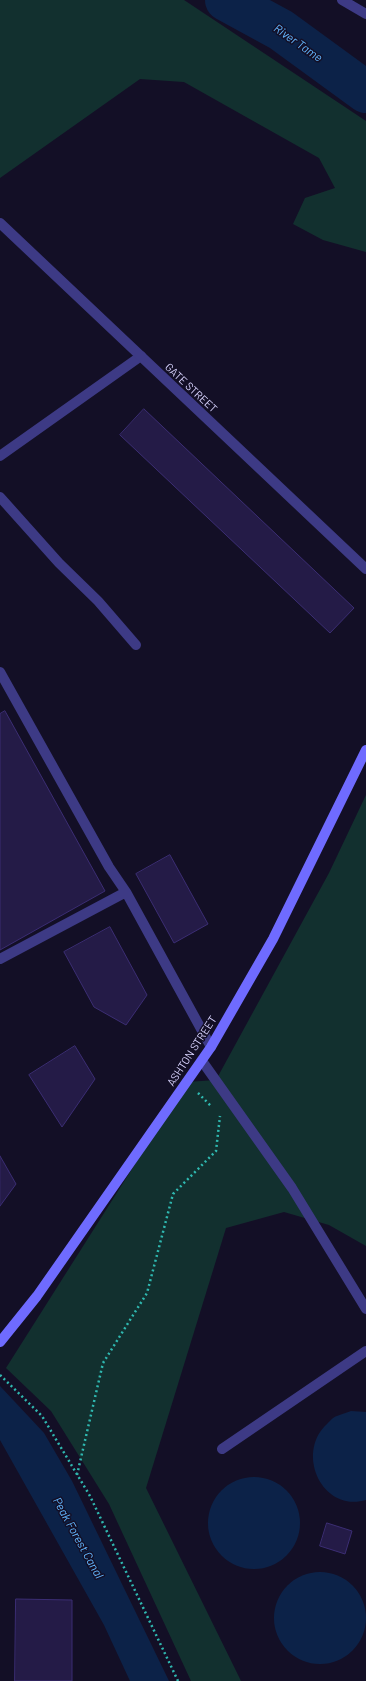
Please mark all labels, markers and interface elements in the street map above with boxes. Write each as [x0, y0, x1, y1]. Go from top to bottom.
water label: River Tame [271, 21, 325, 65]
street label: GATE STREET [162, 360, 220, 416]
street label: ASHTON STREET [164, 1013, 220, 1089]
water label: Peak Forest Canal [50, 1495, 106, 1581]

